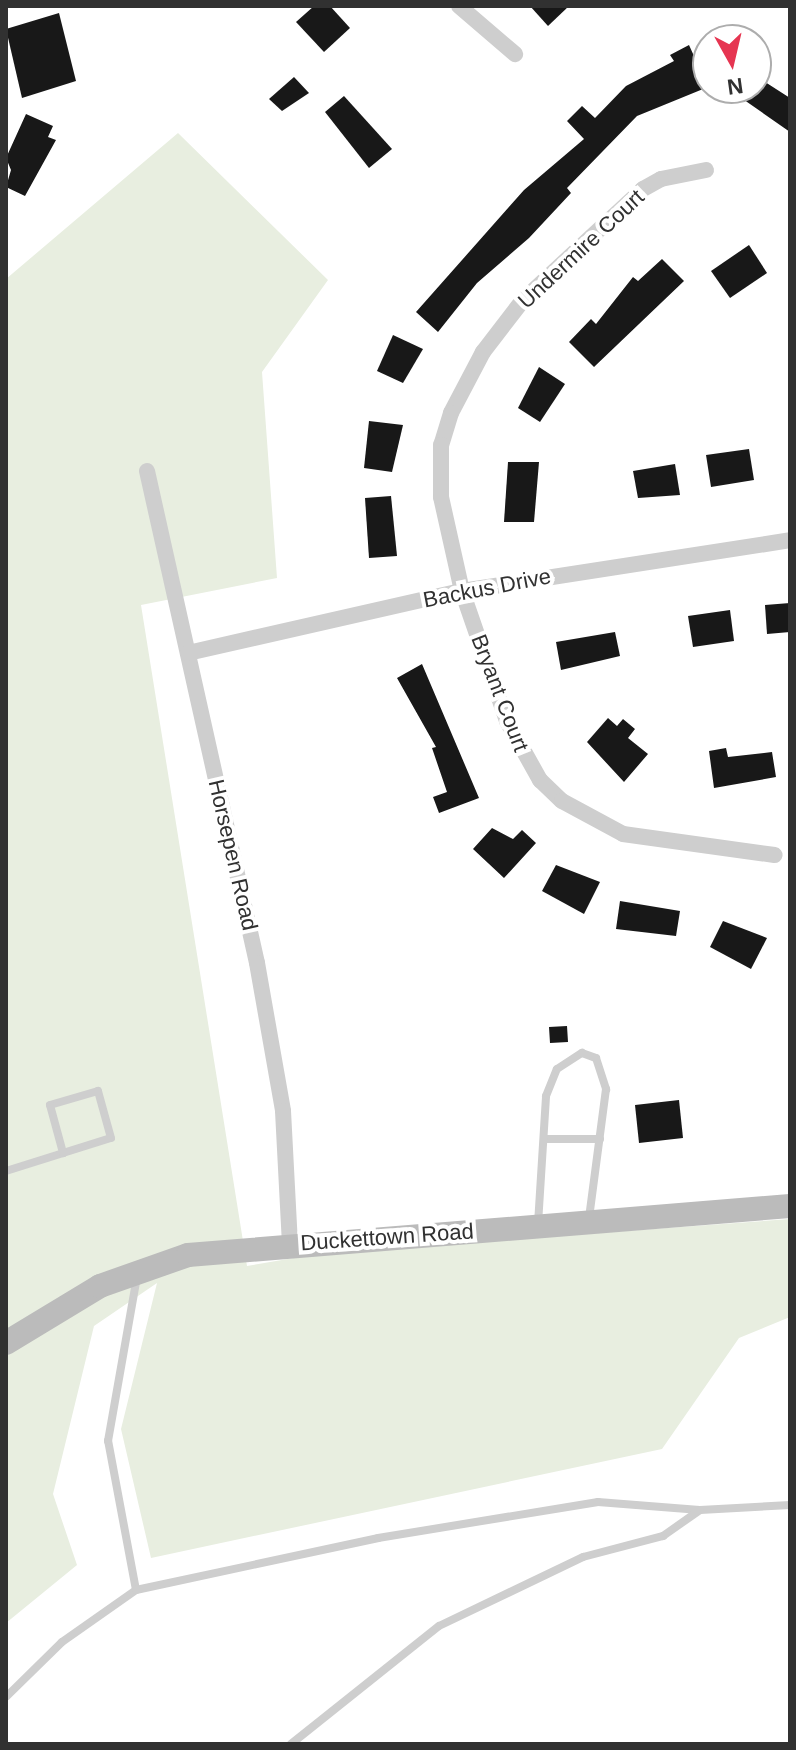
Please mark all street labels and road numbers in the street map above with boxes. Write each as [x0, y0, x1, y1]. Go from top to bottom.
street label: Undermire Court [513, 184, 649, 314]
street label: Backus Drive [421, 563, 553, 613]
street label: Bryant Court [466, 631, 534, 755]
street label: Horsepen Road [203, 777, 263, 933]
street label: Duckettown Road [299, 1218, 475, 1256]

